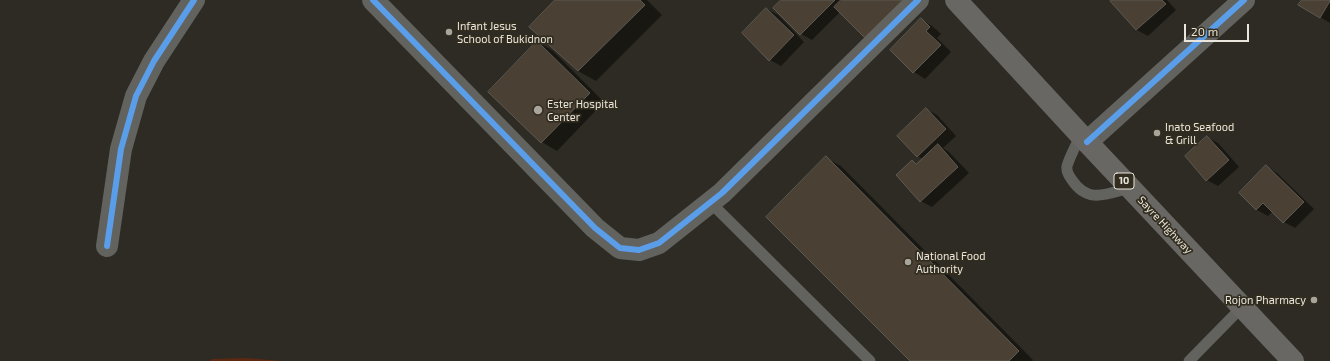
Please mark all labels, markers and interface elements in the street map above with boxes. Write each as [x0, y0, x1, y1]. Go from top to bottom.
scale bar [1186, 16, 1251, 42]
place label: Infant Jesus School of Bukidnon [457, 19, 553, 45]
text: 20 m [1191, 24, 1218, 38]
marker: Infant Jesus School of Bukidnon [444, 27, 454, 37]
place label: Ester Hospital Center [547, 97, 617, 123]
marker: Ester Hospital Center [532, 104, 544, 116]
place label: Inato Seafood & Grill [1165, 120, 1234, 146]
marker: Inato Seafood & Grill [1152, 128, 1162, 138]
road number: 10 [1114, 173, 1134, 189]
street label: Sayre Highway [1135, 193, 1195, 257]
place label: National Food Authority [916, 249, 986, 275]
marker: National Food Authority [903, 257, 913, 267]
place label: Rojon Pharmacy [1225, 293, 1306, 307]
marker: Rojon Pharmacy [1309, 295, 1319, 305]

